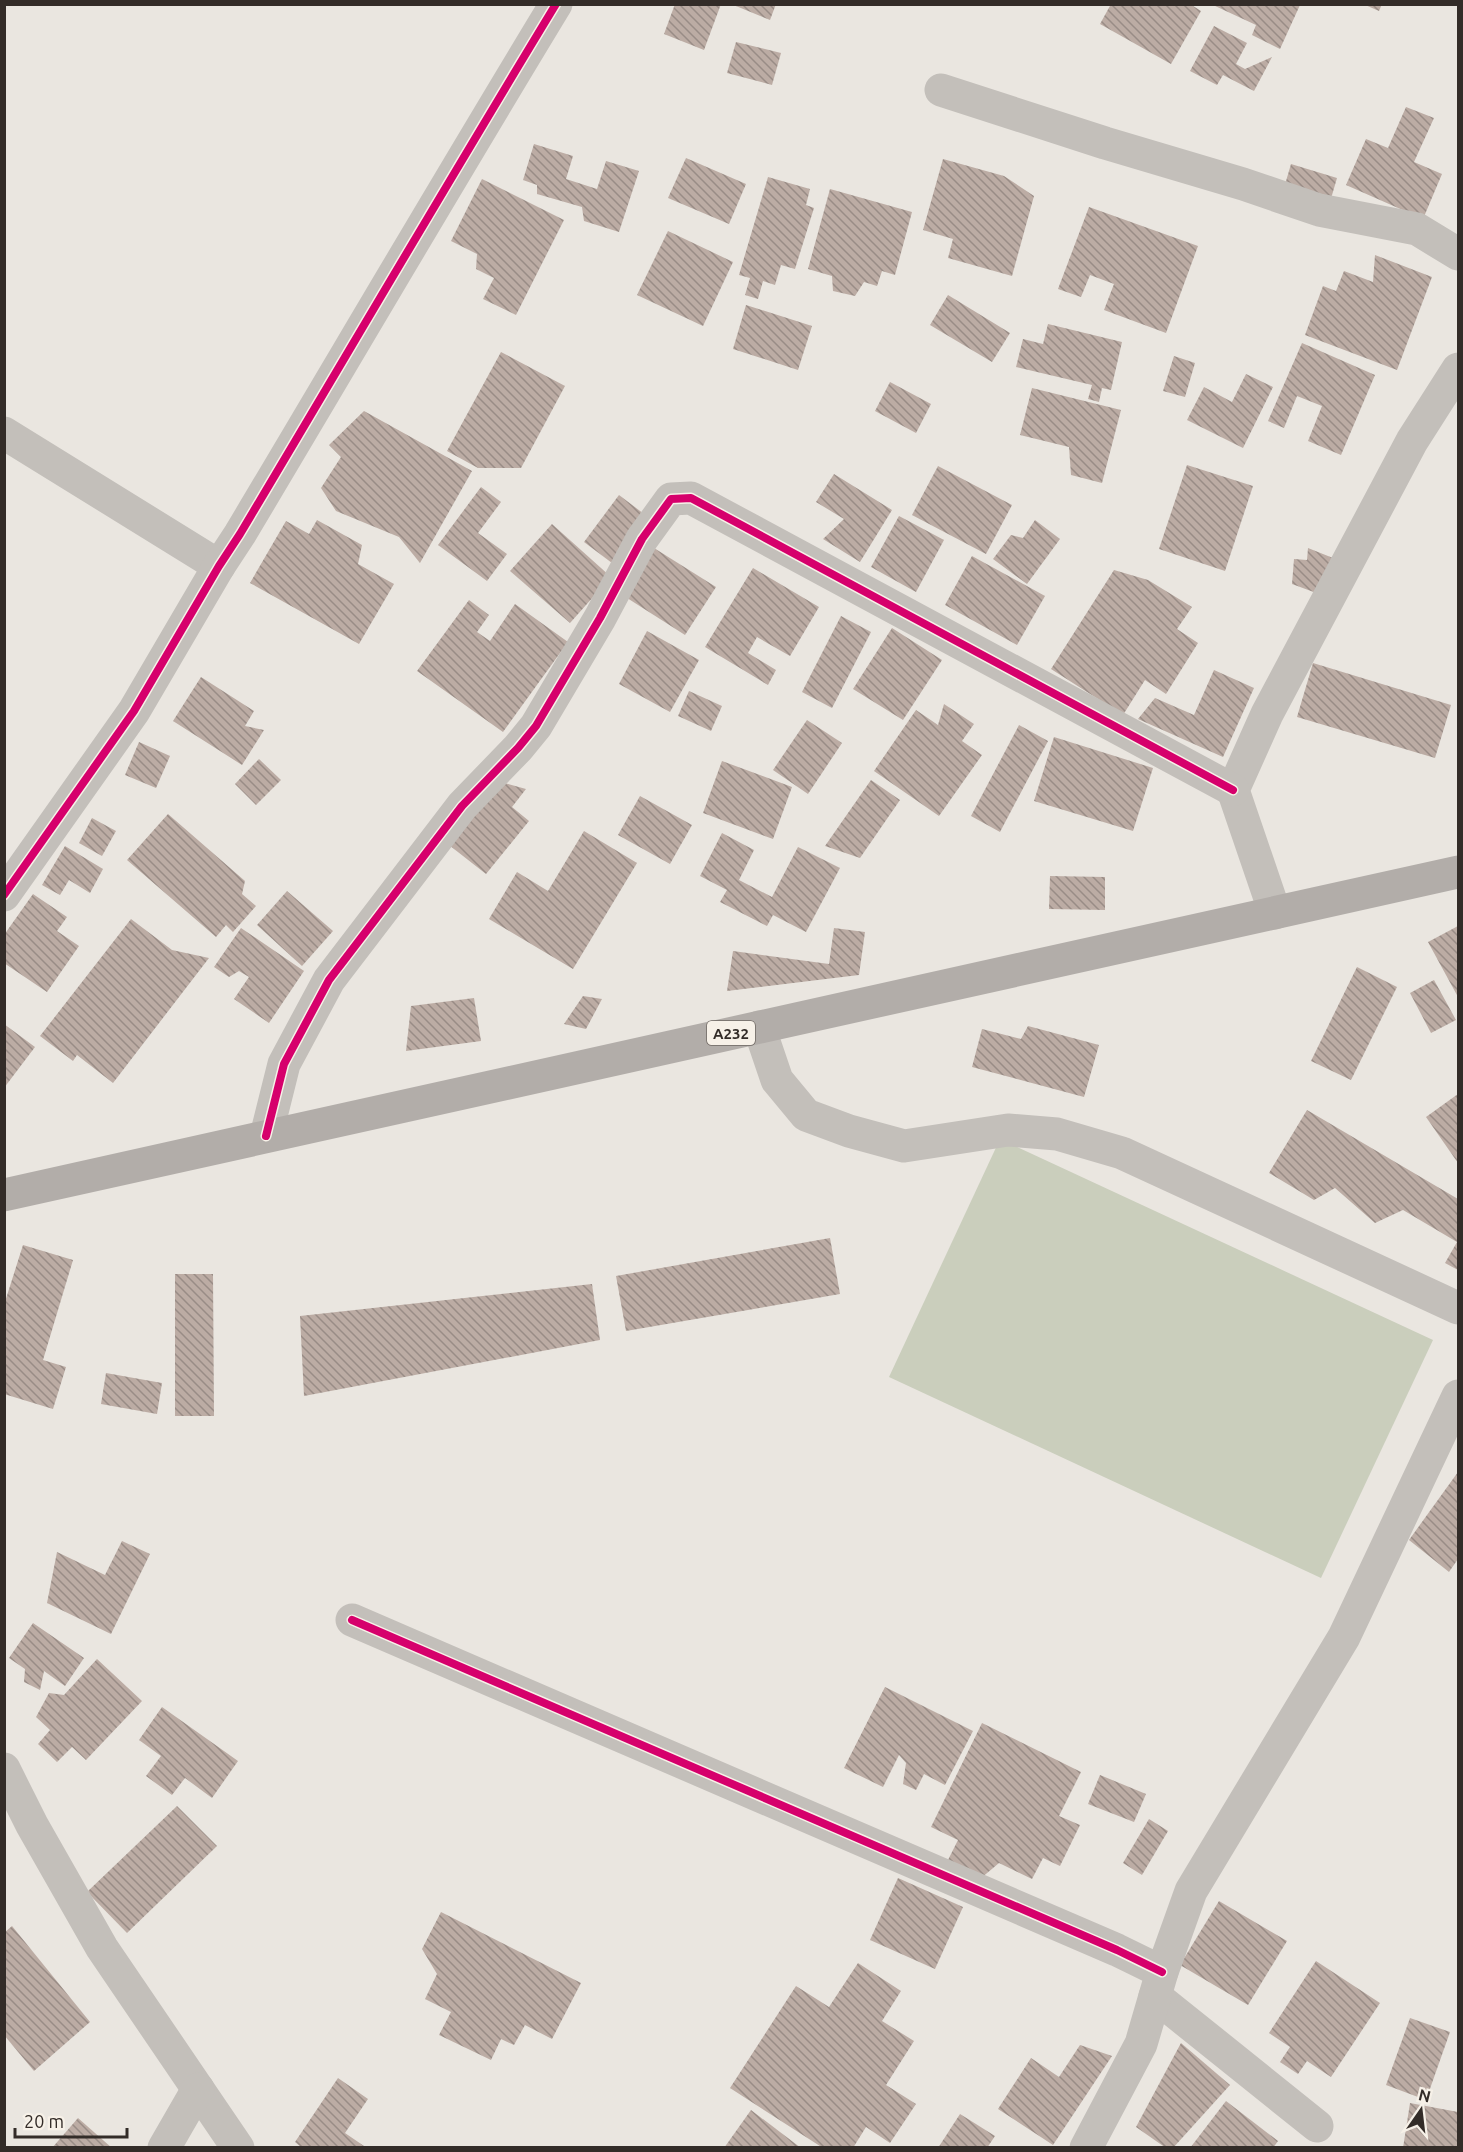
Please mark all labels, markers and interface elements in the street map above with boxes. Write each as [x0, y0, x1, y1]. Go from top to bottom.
road number: A232 [707, 1021, 755, 1045]
north arrow [1391, 2080, 1451, 2140]
text: N [1417, 2085, 1433, 2106]
scale bar [15, 2101, 128, 2139]
text: 20 m [24, 2111, 64, 2131]

